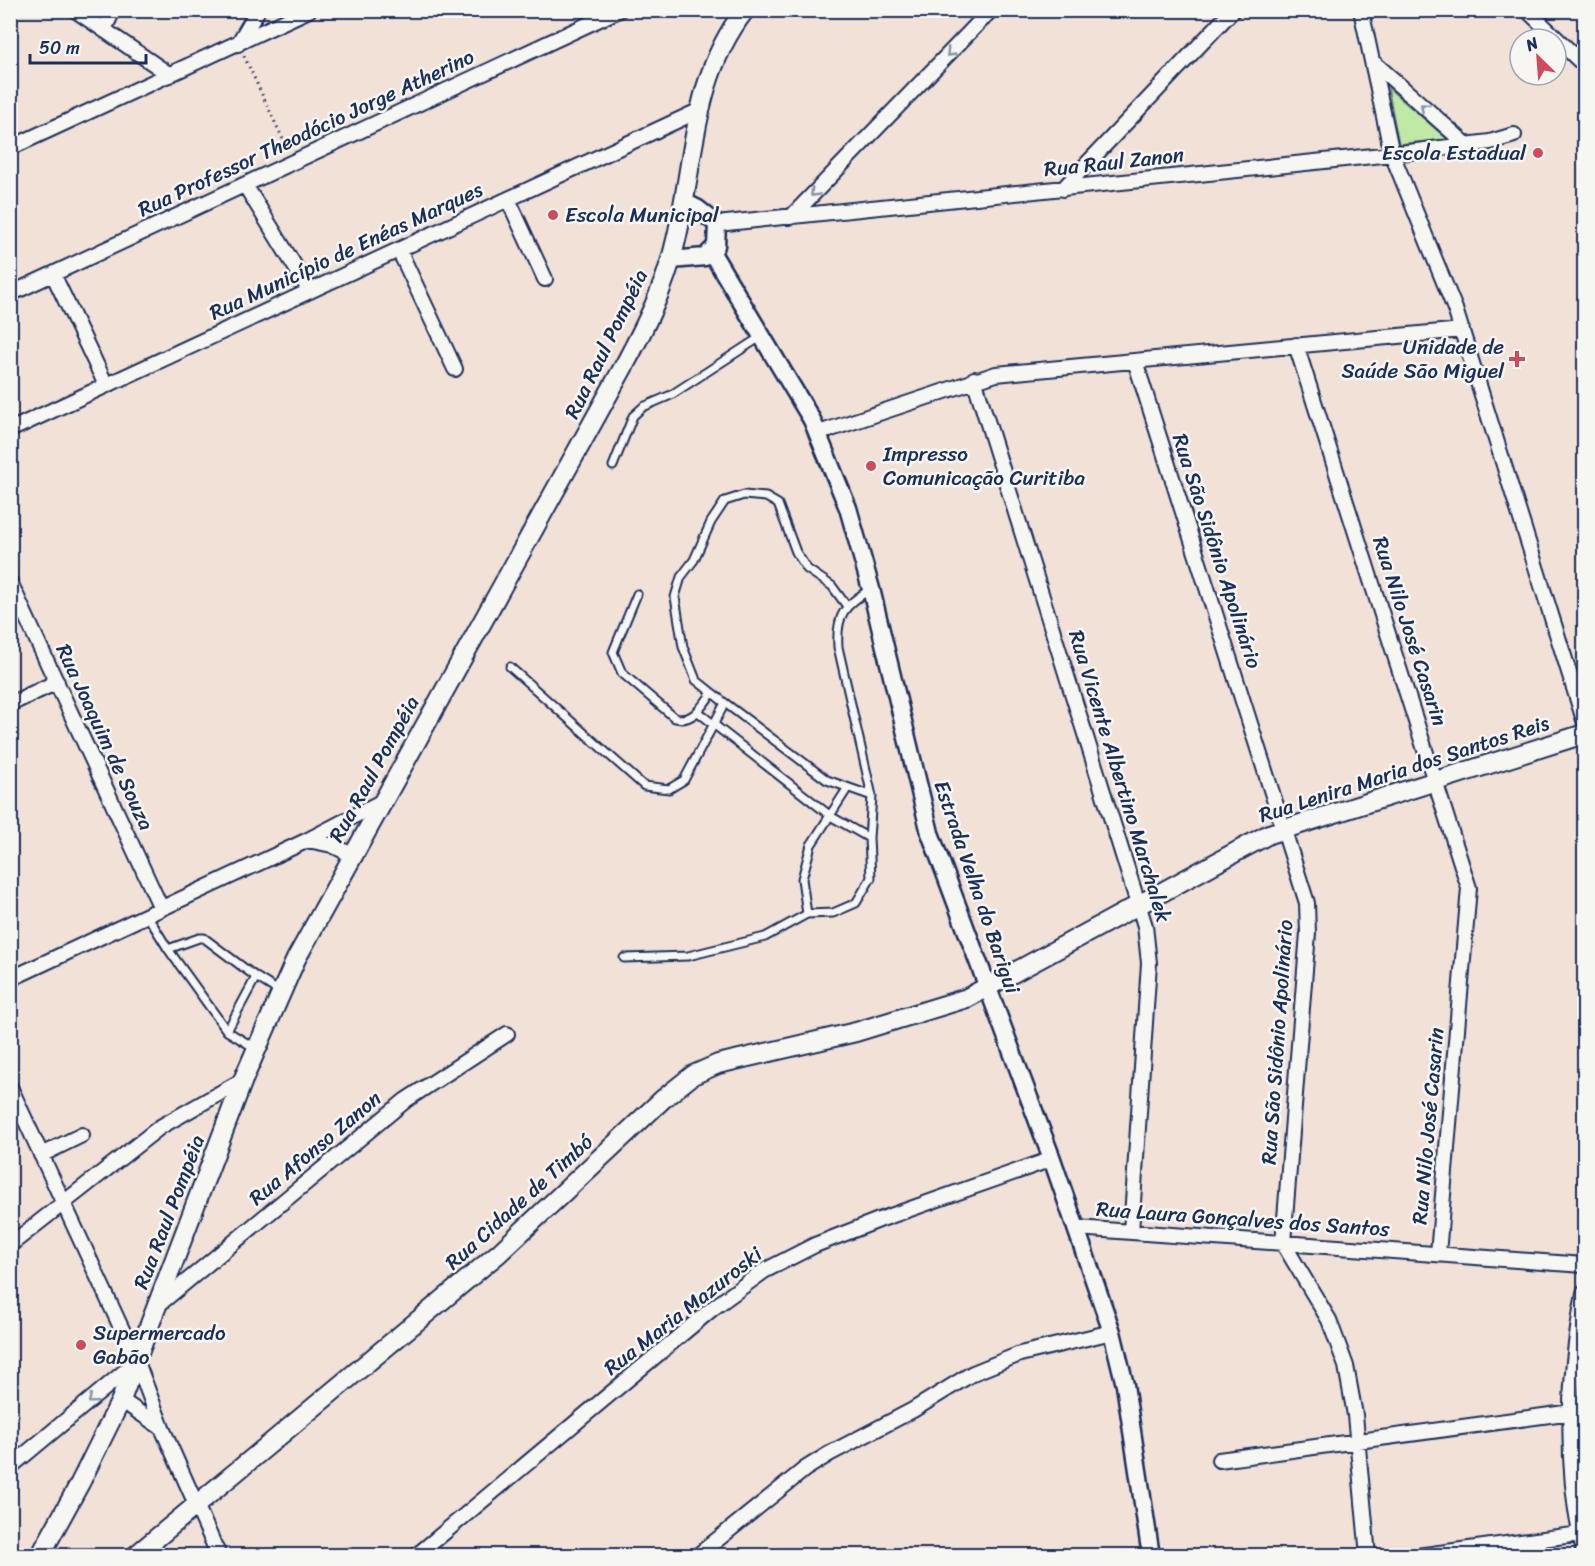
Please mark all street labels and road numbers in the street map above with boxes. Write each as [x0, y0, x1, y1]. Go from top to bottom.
street label: Rua Professor Theodócio Jorge Atherino [131, 38, 481, 228]
street label: Rua Raul Zanon [1042, 136, 1186, 188]
street label: Rua Município de Enéas Marques [203, 171, 490, 331]
street label: Rua Raul Pompéia [553, 262, 659, 426]
street label: Rua São Sidônio Apolinário [1161, 428, 1273, 674]
street label: Rua Nilo José Casarin [1361, 531, 1459, 731]
street label: Rua Vicente Albertino Marchalek [1057, 625, 1183, 928]
street label: Rua Joaquim de Souza [45, 637, 165, 837]
street label: Rua Raul Pompéia [318, 688, 430, 850]
street label: Rua Lenira Maria dos Santos Reis [1254, 704, 1555, 834]
street label: Estrada Velha do Barigui [923, 775, 1032, 1000]
street label: Rua São Sidônio Apolinário [1249, 918, 1305, 1166]
street label: Rua Nilo José Casarin [1400, 1026, 1456, 1226]
street label: Rua Afonso Zanon [240, 1081, 390, 1215]
street label: Rua Cidade de Timbó [436, 1124, 603, 1280]
street label: Rua Raul Pompéia [122, 1129, 216, 1295]
street label: Rua Laura Gonçalves dos Santos [1095, 1190, 1391, 1248]
street label: Rua Maria Mazuroski [595, 1236, 772, 1386]

